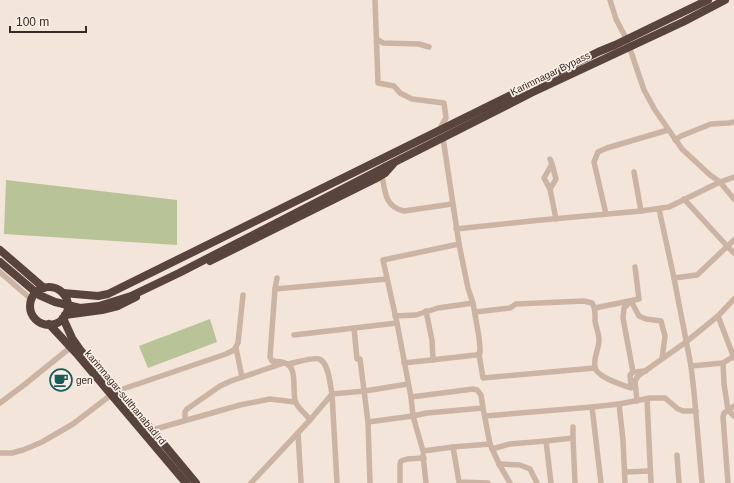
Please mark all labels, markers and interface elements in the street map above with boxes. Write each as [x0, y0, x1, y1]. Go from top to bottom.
scale bar [10, 8, 86, 34]
text: 100 m [16, 15, 49, 29]
street label: Karimnagar Bypass [509, 49, 592, 98]
street label: karimnagar-sulthanabad rd [83, 348, 168, 447]
cafe icon: gen [48, 367, 74, 393]
place label: gen [76, 375, 93, 386]

